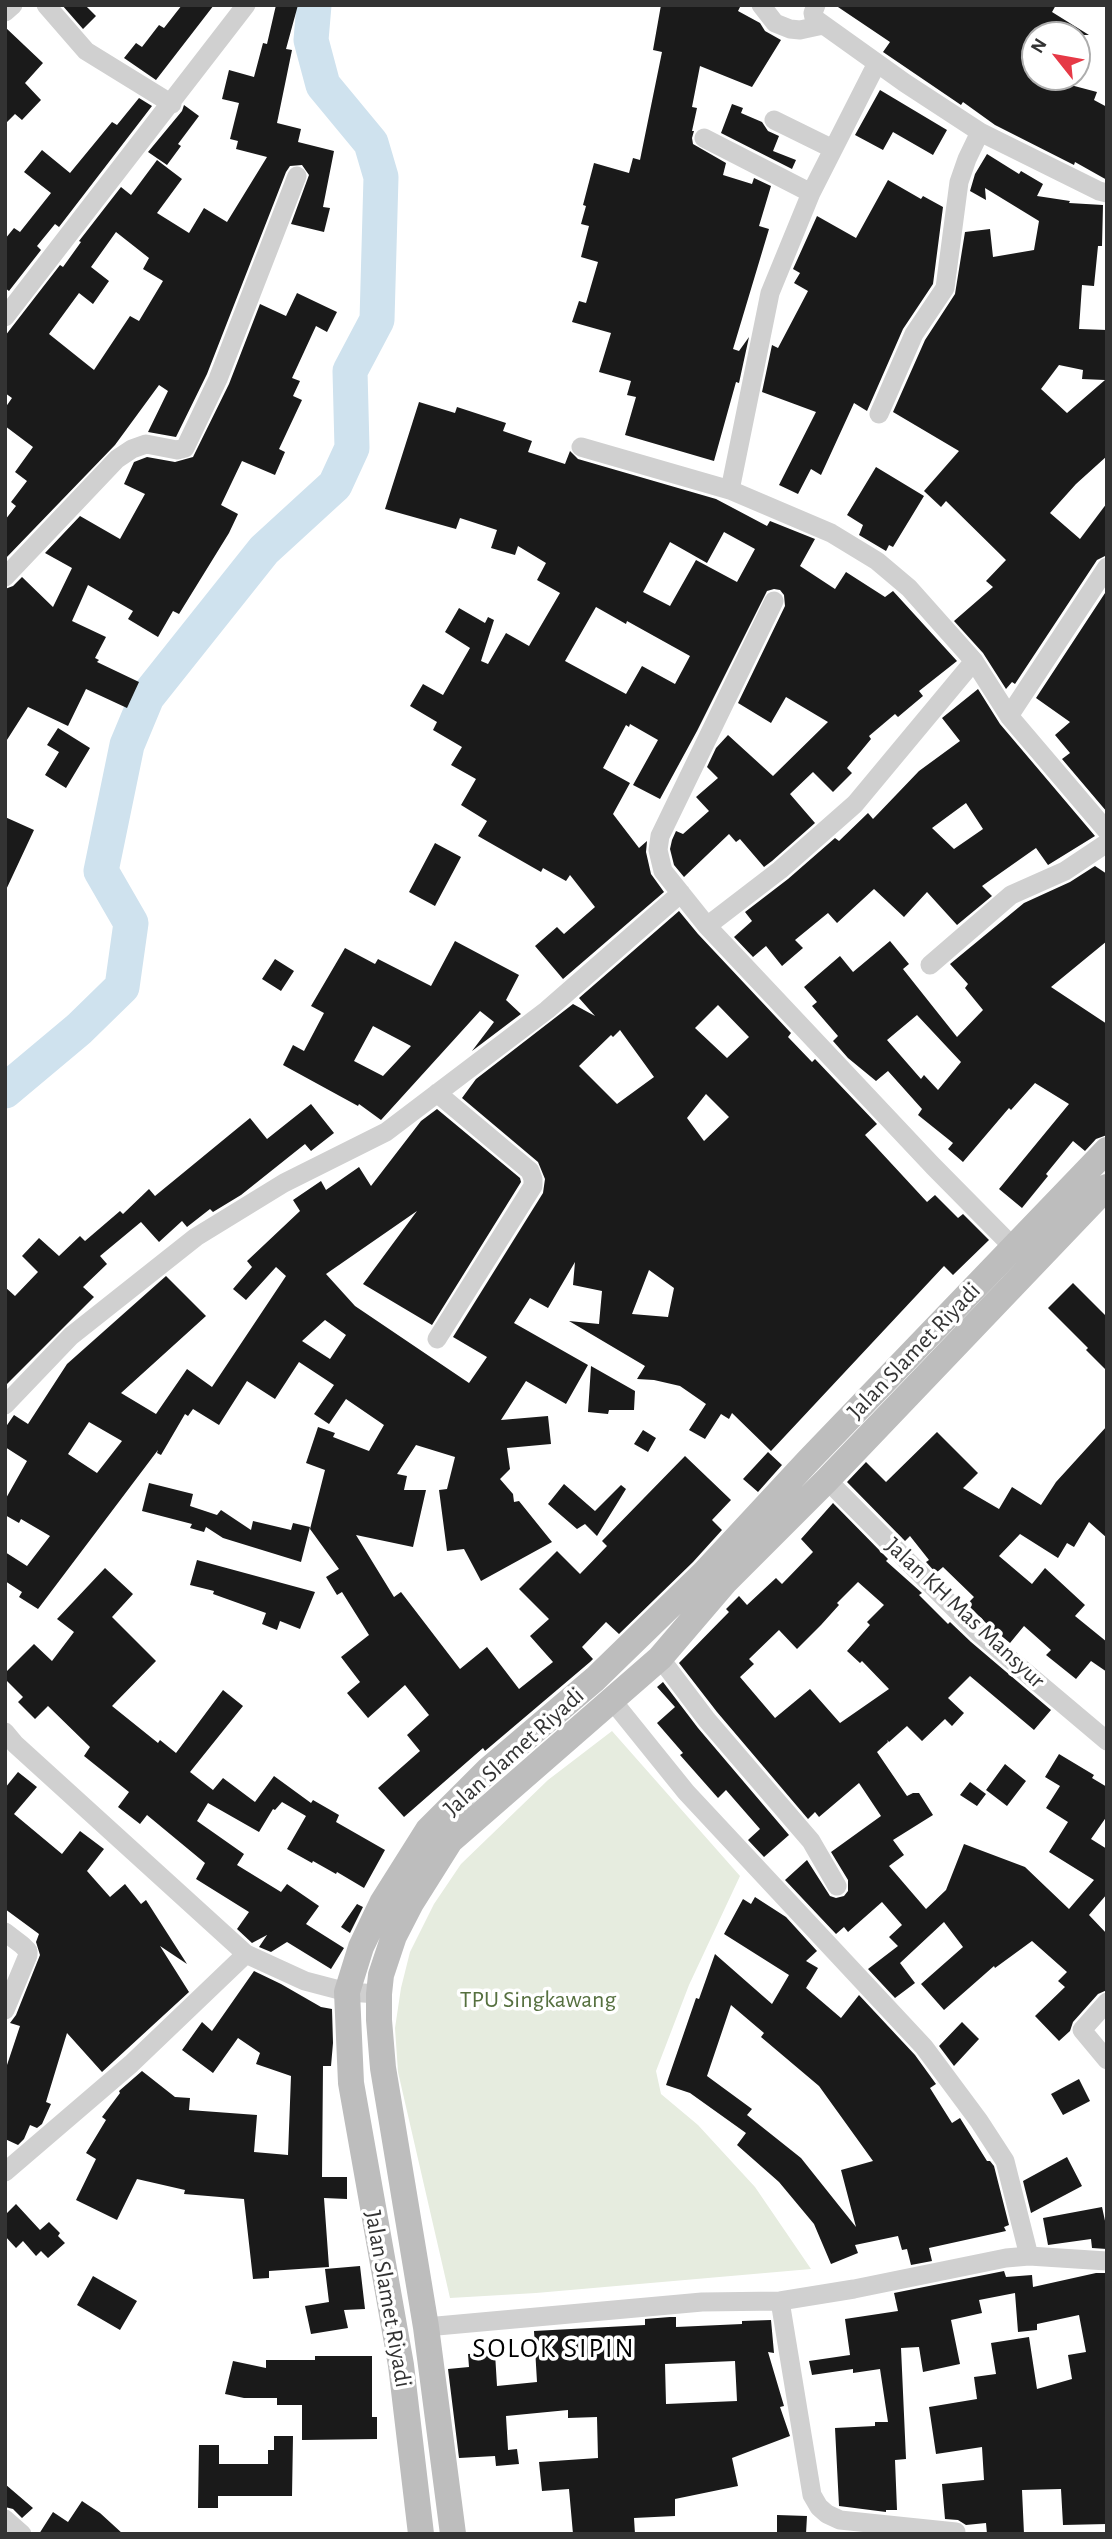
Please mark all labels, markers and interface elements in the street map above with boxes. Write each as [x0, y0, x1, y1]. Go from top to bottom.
north arrow [1021, 21, 1091, 91]
text: N [1028, 35, 1051, 57]
street label: Jalan Slamet Riyadi [841, 1277, 987, 1425]
street label: Jalan KH Mas Mansyur [879, 1532, 1051, 1694]
street label: Jalan Slamet Riyadi [438, 1681, 590, 1823]
park label: TPU Singkawang [460, 1986, 616, 2014]
street label: Jalan Slamet Riyadi [358, 2208, 418, 2390]
district label: SOLOK SIPIN [474, 2332, 634, 2366]

